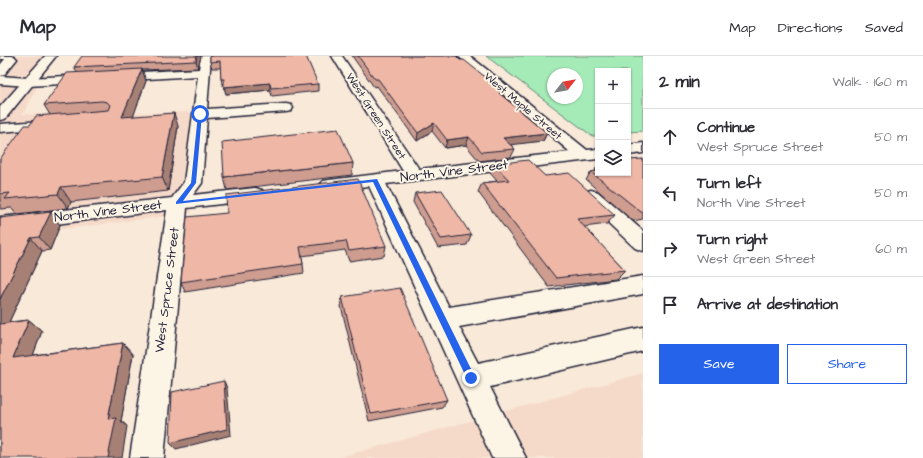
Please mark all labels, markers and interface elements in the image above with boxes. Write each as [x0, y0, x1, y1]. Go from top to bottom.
text: Map [20, 14, 56, 41]
text: Map [729, 18, 756, 38]
text: Directions [778, 18, 843, 38]
text: Saved [865, 18, 903, 38]
north arrow [547, 68, 583, 104]
map controls [595, 68, 631, 176]
button: + [595, 68, 631, 104]
street label: West Maple Street [481, 69, 566, 143]
street label: West Green Street [342, 70, 410, 163]
text: 2 min [659, 70, 700, 94]
text: Walk · 160 m [833, 73, 907, 91]
button: − [595, 104, 631, 140]
route start [191, 105, 209, 123]
text: Continue [697, 117, 755, 138]
icon: ahead [659, 126, 681, 148]
text: 50 m [874, 128, 907, 146]
text: West Spruce Street [697, 138, 823, 156]
button: layers [595, 140, 631, 176]
street label: North Vine Street [399, 155, 510, 187]
text: Turn left [697, 173, 761, 194]
icon: left [659, 182, 681, 204]
text: 50 m [874, 184, 907, 202]
text: North Vine Street [697, 194, 806, 212]
street label: North Vine Street [53, 195, 164, 227]
street label: West Spruce Street [150, 226, 184, 354]
text: Turn right [697, 229, 768, 250]
icon: right [659, 238, 681, 260]
text: 60 m [875, 240, 907, 258]
text: West Green Street [697, 250, 815, 268]
icon: arrive [659, 294, 681, 316]
text: Arrive at destination [697, 294, 838, 315]
button: Save [659, 344, 779, 384]
button: Share [787, 344, 907, 384]
route end [462, 369, 480, 387]

